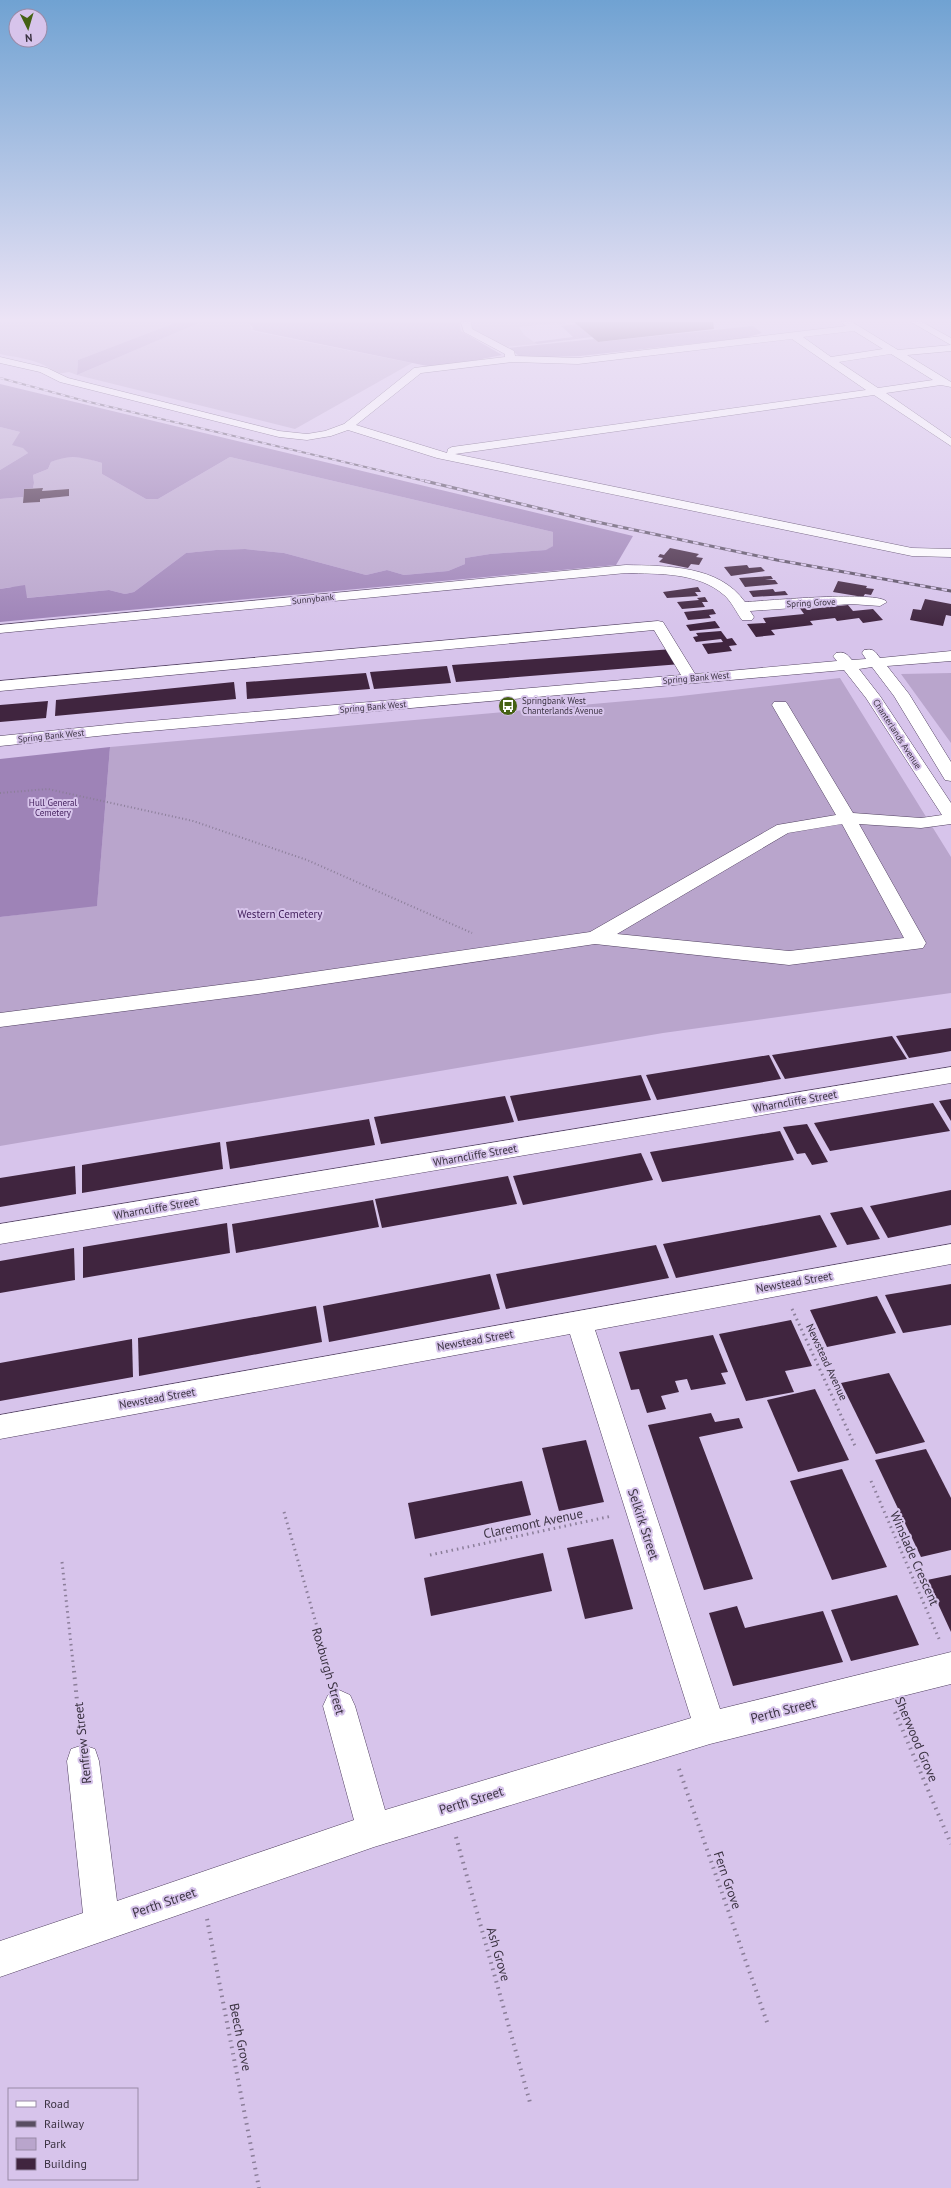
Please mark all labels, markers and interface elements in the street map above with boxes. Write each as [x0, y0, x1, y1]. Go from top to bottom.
north arrow [8, 8, 48, 48]
text: N [25, 31, 33, 45]
street label: Sunnybank [291, 591, 335, 606]
street label: Spring Grove [786, 596, 836, 609]
street label: Spring Bank West [662, 669, 730, 686]
bus stop icon: Springbank West Chanterlands Avenue [497, 695, 519, 717]
place label: Springbank West Chanterlands Avenue [522, 695, 603, 716]
street label: Chanterlands Avenue [871, 697, 924, 771]
street label: Spring Bank West [339, 698, 407, 715]
street label: Spring Bank West [17, 727, 85, 744]
park label: Hull General Cemetery [29, 797, 78, 818]
park label: Western Cemetery [238, 907, 323, 921]
street label: Wharncliffe Street [752, 1087, 838, 1115]
street label: Wharncliffe Street [432, 1141, 518, 1169]
street label: Wharncliffe Street [113, 1194, 199, 1222]
street label: Newstead Street [755, 1268, 833, 1296]
street label: Newstead Avenue [803, 1321, 851, 1403]
street label: Newstead Street [436, 1326, 514, 1354]
street label: Newstead Street [118, 1384, 196, 1412]
street label: Selkirk Street [624, 1486, 663, 1563]
street label: Claremont Avenue [482, 1505, 584, 1542]
street label: Winslade Crescent [886, 1508, 943, 1609]
street label: Roxburgh Street [308, 1626, 349, 1717]
street label: Perth Street [749, 1694, 818, 1727]
street label: Sherwood Grove [891, 1694, 942, 1784]
street label: Renfrew Street [70, 1701, 95, 1785]
street label: Perth Street [437, 1782, 506, 1818]
street label: Fern Grove [710, 1849, 745, 1911]
street label: Perth Street [130, 1883, 199, 1921]
street label: Ash Grove [483, 1925, 514, 1983]
street label: Beech Grove [226, 2002, 255, 2073]
legend [8, 2088, 138, 2180]
text: Road [44, 2096, 69, 2111]
text: Railway [44, 2116, 84, 2131]
text: Park [44, 2136, 66, 2151]
text: Building [44, 2156, 87, 2171]

